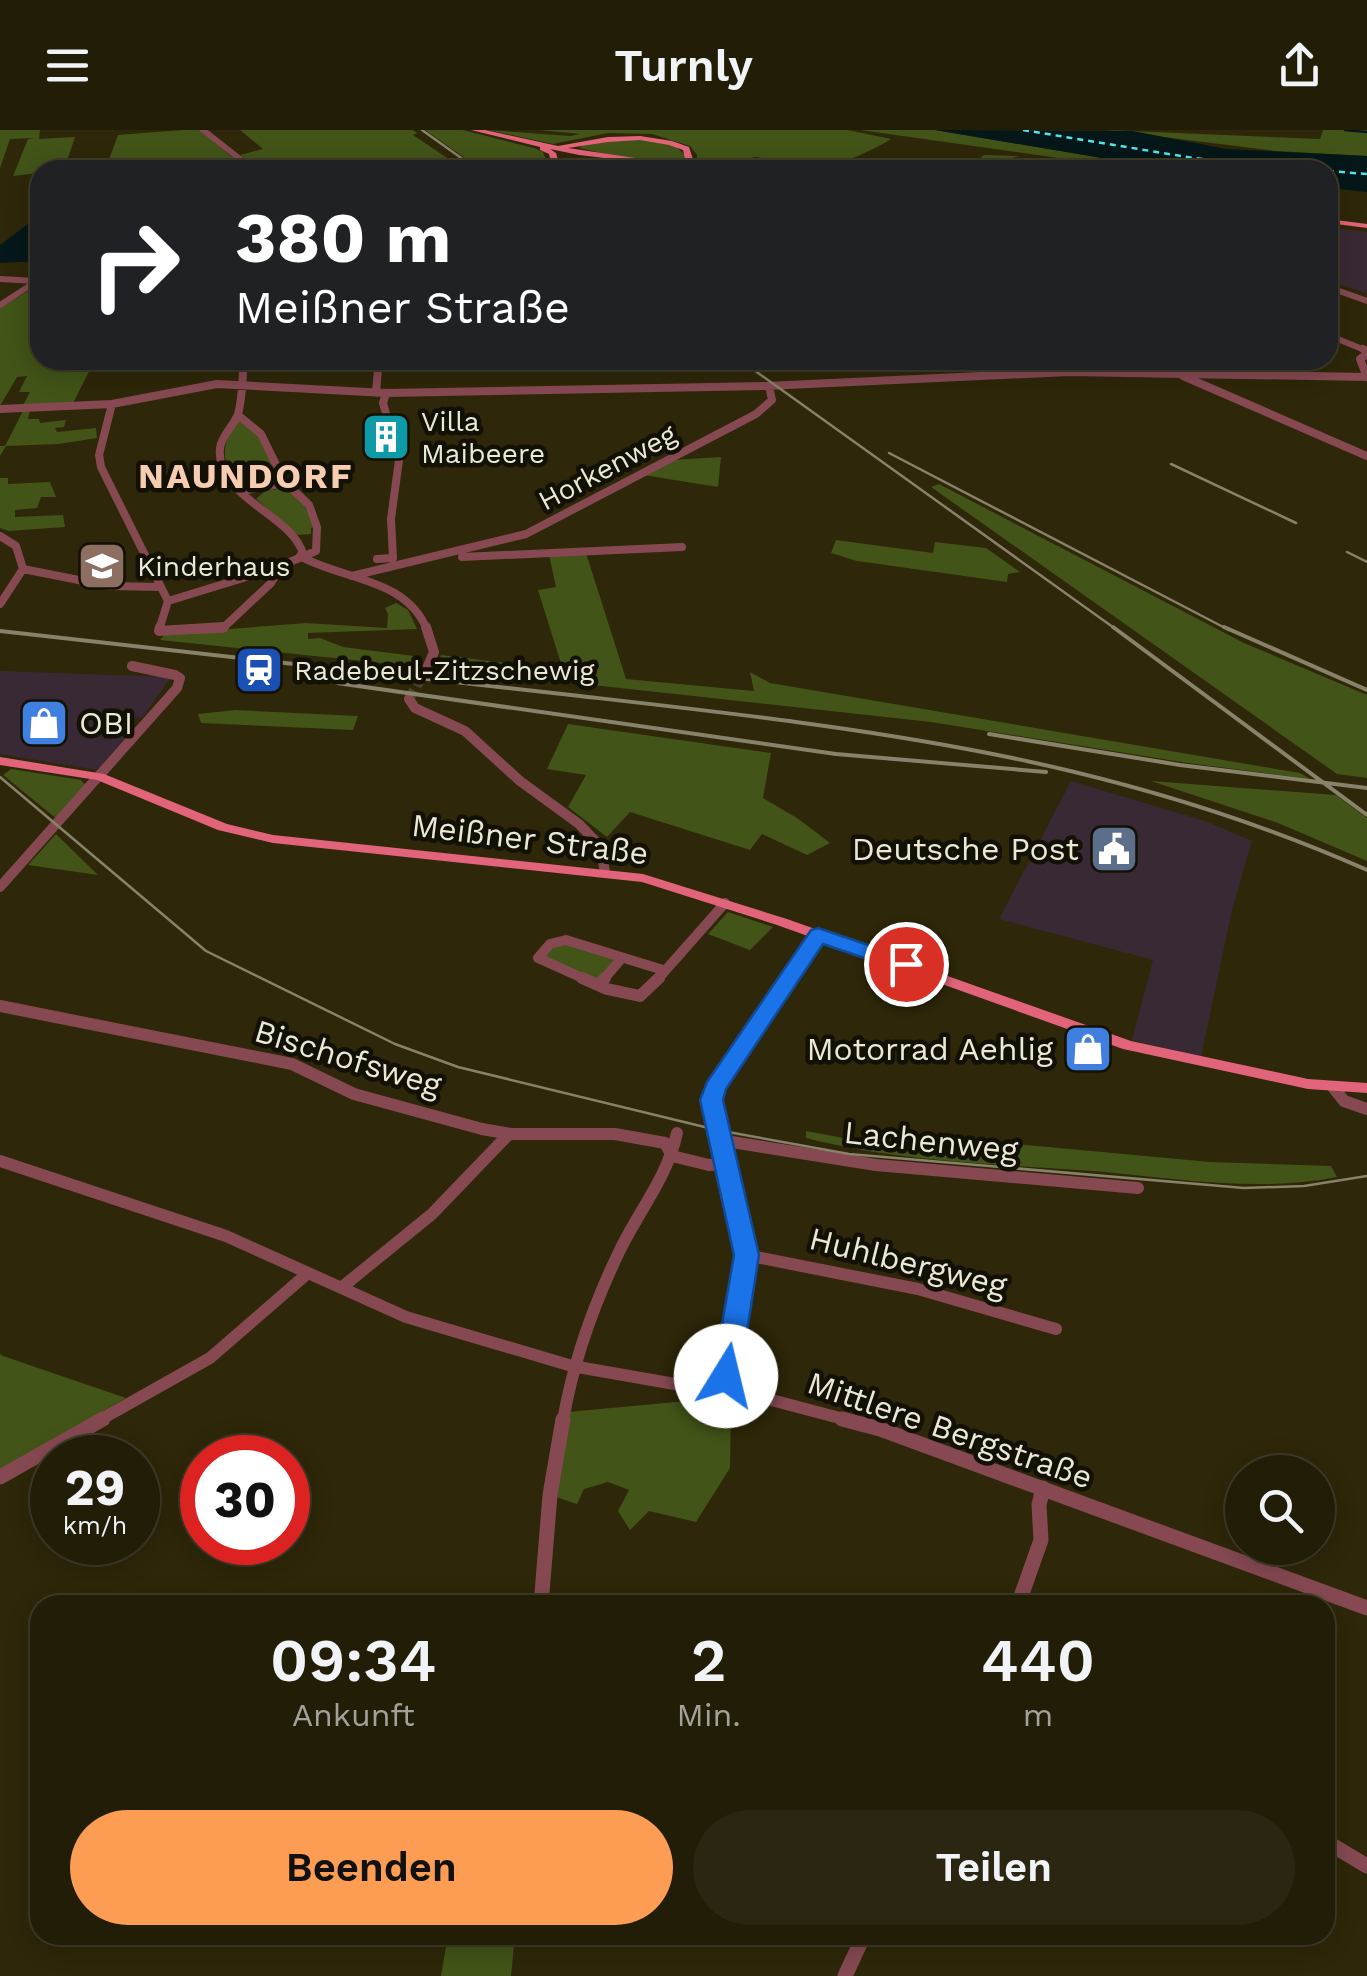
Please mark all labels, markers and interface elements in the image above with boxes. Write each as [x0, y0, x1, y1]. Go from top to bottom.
icon: menu [40, 38, 95, 93]
icon: share [1272, 38, 1327, 93]
text: Turnly [614, 39, 753, 92]
text: 380 m [235, 197, 451, 279]
icon: right [70, 200, 200, 330]
text: Meißner Straße [235, 281, 570, 334]
place label: Villa Maibeere [421, 405, 545, 470]
building icon: Villa Maibeere [360, 411, 412, 463]
street label: Horkenweg [533, 417, 682, 518]
district label: NAUNDORF [138, 455, 354, 497]
school or university icon: Kinderhaus [76, 540, 128, 592]
place label: Kinderhaus [137, 550, 291, 583]
station icon: Radebeul-Zitzschewig [233, 644, 285, 696]
place label: Radebeul-Zitzschewig [294, 654, 595, 687]
shop icon: OBI [18, 697, 70, 749]
place label: OBI [79, 704, 133, 742]
street label: Meißner Straße [409, 806, 651, 872]
public building icon: Deutsche Post [1088, 823, 1140, 875]
place label: Deutsche Post [852, 830, 1079, 868]
pin [864, 922, 949, 1007]
icon: arrive [879, 937, 934, 992]
street label: Bischofsweg [250, 1012, 447, 1105]
shop icon: Motorrad Aehlig [1062, 1023, 1114, 1075]
place label: Motorrad Aehlig [807, 1030, 1054, 1068]
street label: Lachenweg [842, 1113, 1021, 1169]
street label: Huhlbergweg [806, 1219, 1011, 1305]
position arrow [674, 1324, 778, 1428]
street label: Mittlere Bergstraße [803, 1363, 1097, 1497]
speed limit sign: 30 [180, 1435, 310, 1565]
map controls [1225, 1455, 1335, 1565]
button: search [1225, 1455, 1335, 1565]
text: 29 [65, 1458, 125, 1517]
text: km/h [63, 1511, 127, 1540]
text: 09:34 [270, 1625, 437, 1696]
text: 2 [691, 1625, 726, 1696]
text: 440 [981, 1625, 1095, 1696]
text: Ankunft [292, 1696, 415, 1734]
text: Min. [677, 1696, 741, 1734]
text: m [1023, 1696, 1053, 1734]
button: Beenden [70, 1810, 673, 1925]
button: Teilen [693, 1810, 1295, 1925]

